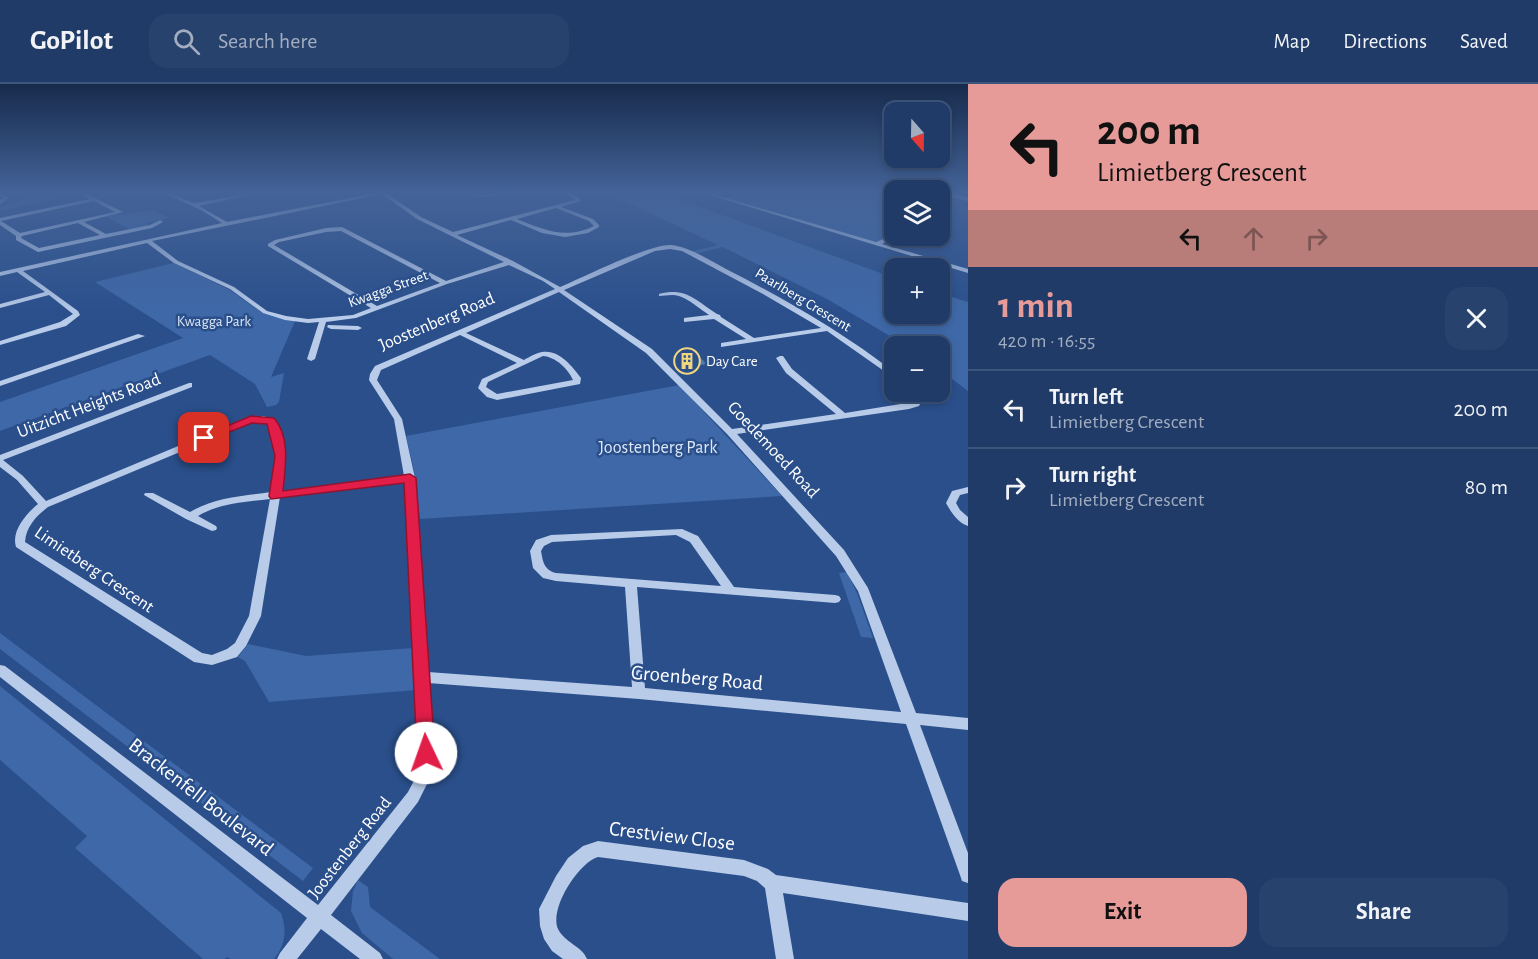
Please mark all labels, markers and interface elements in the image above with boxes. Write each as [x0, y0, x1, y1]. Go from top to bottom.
search box [149, 14, 569, 68]
icon: search [170, 25, 203, 58]
text: GoPilot [30, 27, 113, 55]
text: Search here [218, 30, 318, 52]
text: Map [1274, 31, 1310, 52]
text: Directions [1343, 31, 1427, 52]
text: Saved [1460, 31, 1508, 52]
north arrow [884, 102, 950, 168]
map controls [884, 102, 950, 402]
icon: left [998, 108, 1076, 186]
text: 200 m [1097, 110, 1201, 152]
text: Limietberg Crescent [1097, 159, 1307, 186]
button: layers [884, 180, 950, 246]
icon: left [1174, 222, 1207, 255]
icon: ahead [1237, 222, 1270, 255]
icon: right [1300, 222, 1333, 255]
button: + [884, 258, 950, 324]
street label: Paarlberg Crescent [752, 266, 854, 335]
street label: Kwagga Street [346, 268, 430, 310]
button: close [1445, 287, 1508, 350]
text: 1 min [998, 288, 1074, 324]
street label: Joostenberg Road [377, 290, 497, 354]
park label: Kwagga Park [177, 314, 251, 329]
text: 420 m · 16:55 [998, 331, 1095, 351]
button: − [884, 336, 950, 402]
building icon: Day Care [672, 346, 702, 376]
place label: Day Care [706, 354, 758, 369]
street label: Uitzicht Heights Road [15, 370, 163, 442]
text: Turn left [1049, 386, 1123, 408]
icon: left [998, 393, 1031, 426]
street label: Goedemoed Road [724, 398, 822, 502]
text: 200 m [1454, 398, 1508, 420]
pin [178, 412, 229, 463]
text: Limietberg Crescent [1049, 412, 1204, 432]
icon: arrive [187, 421, 220, 454]
park label: Joostenberg Park [599, 439, 718, 457]
text: Turn right [1049, 464, 1136, 486]
icon: right [998, 471, 1031, 504]
text: 80 m [1465, 476, 1508, 498]
text: Limietberg Crescent [1049, 490, 1204, 510]
street label: Limietberg Crescent [31, 523, 157, 617]
street label: Groenberg Road [630, 662, 764, 694]
position arrow [394, 721, 458, 785]
street label: Brackenfell Boulevard [125, 734, 277, 860]
street label: Joostenberg Road [305, 794, 395, 902]
street label: Crestview Close [608, 818, 736, 854]
button: Exit [998, 878, 1247, 947]
button: Share [1259, 878, 1508, 947]

